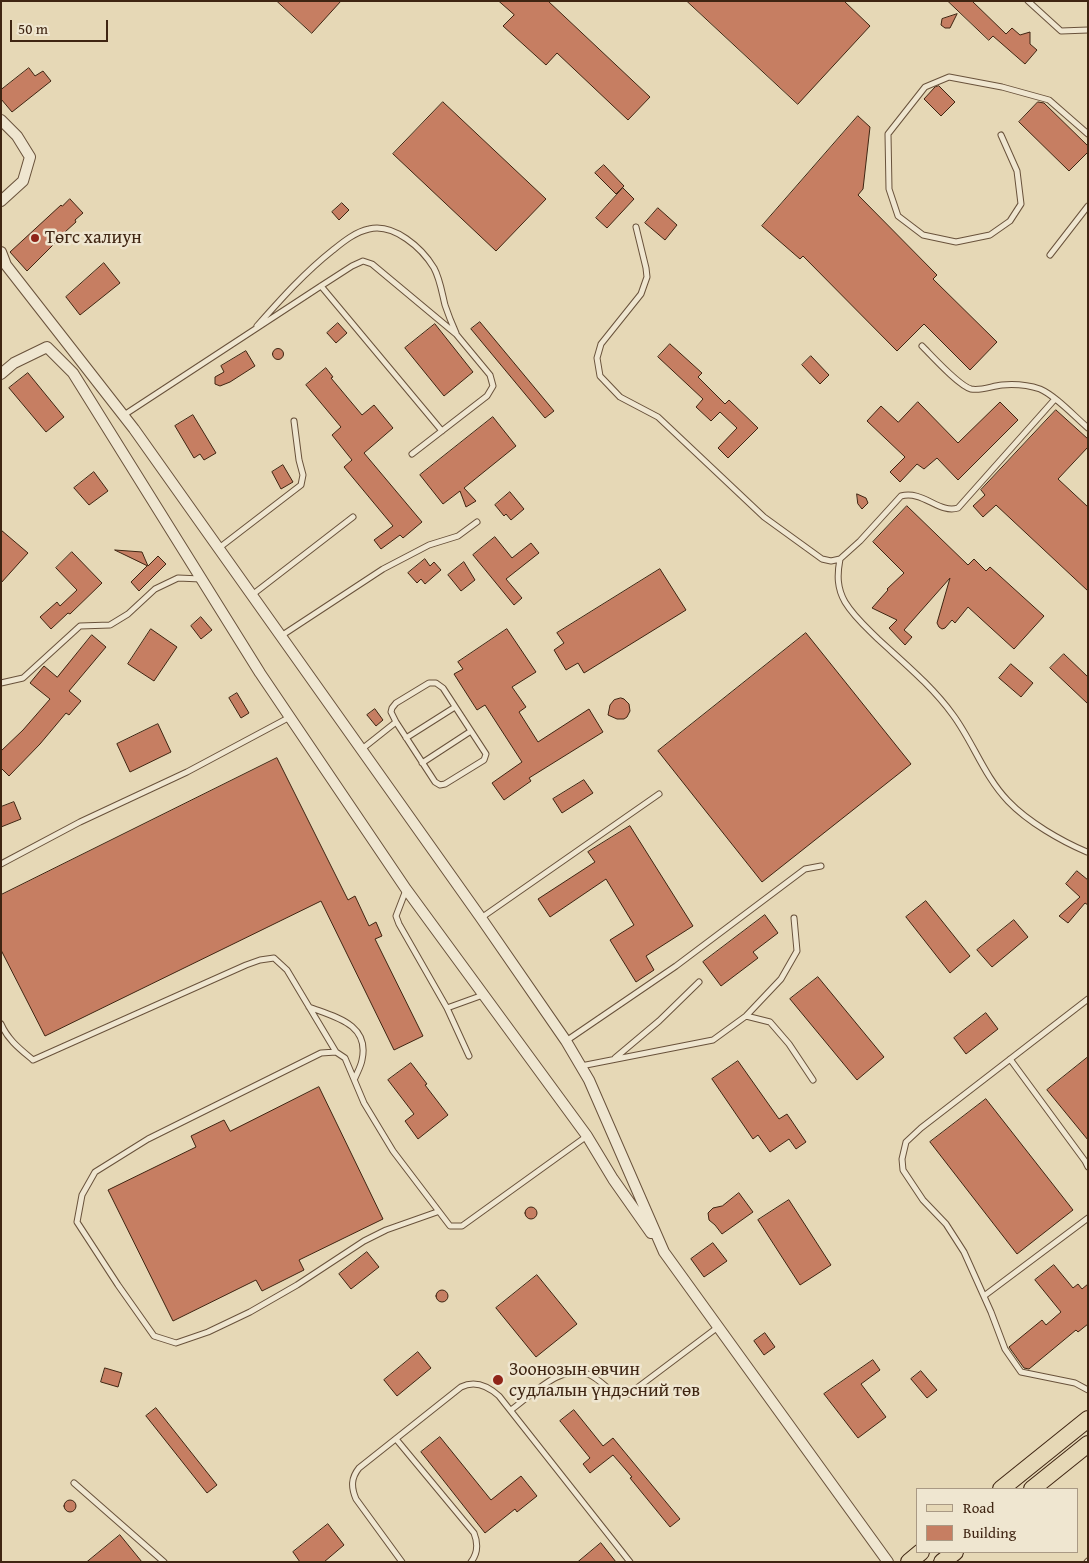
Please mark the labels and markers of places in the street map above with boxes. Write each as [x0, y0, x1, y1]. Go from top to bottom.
place label: Төгс халиун [45, 227, 142, 249]
marker: Төгс халиун [29, 232, 41, 244]
place label: Зоонозын өвчин судлалын үндэсний төв [509, 1359, 700, 1402]
marker: Зоонозын өвчин судлалын үндэсний төв [491, 1373, 505, 1387]

